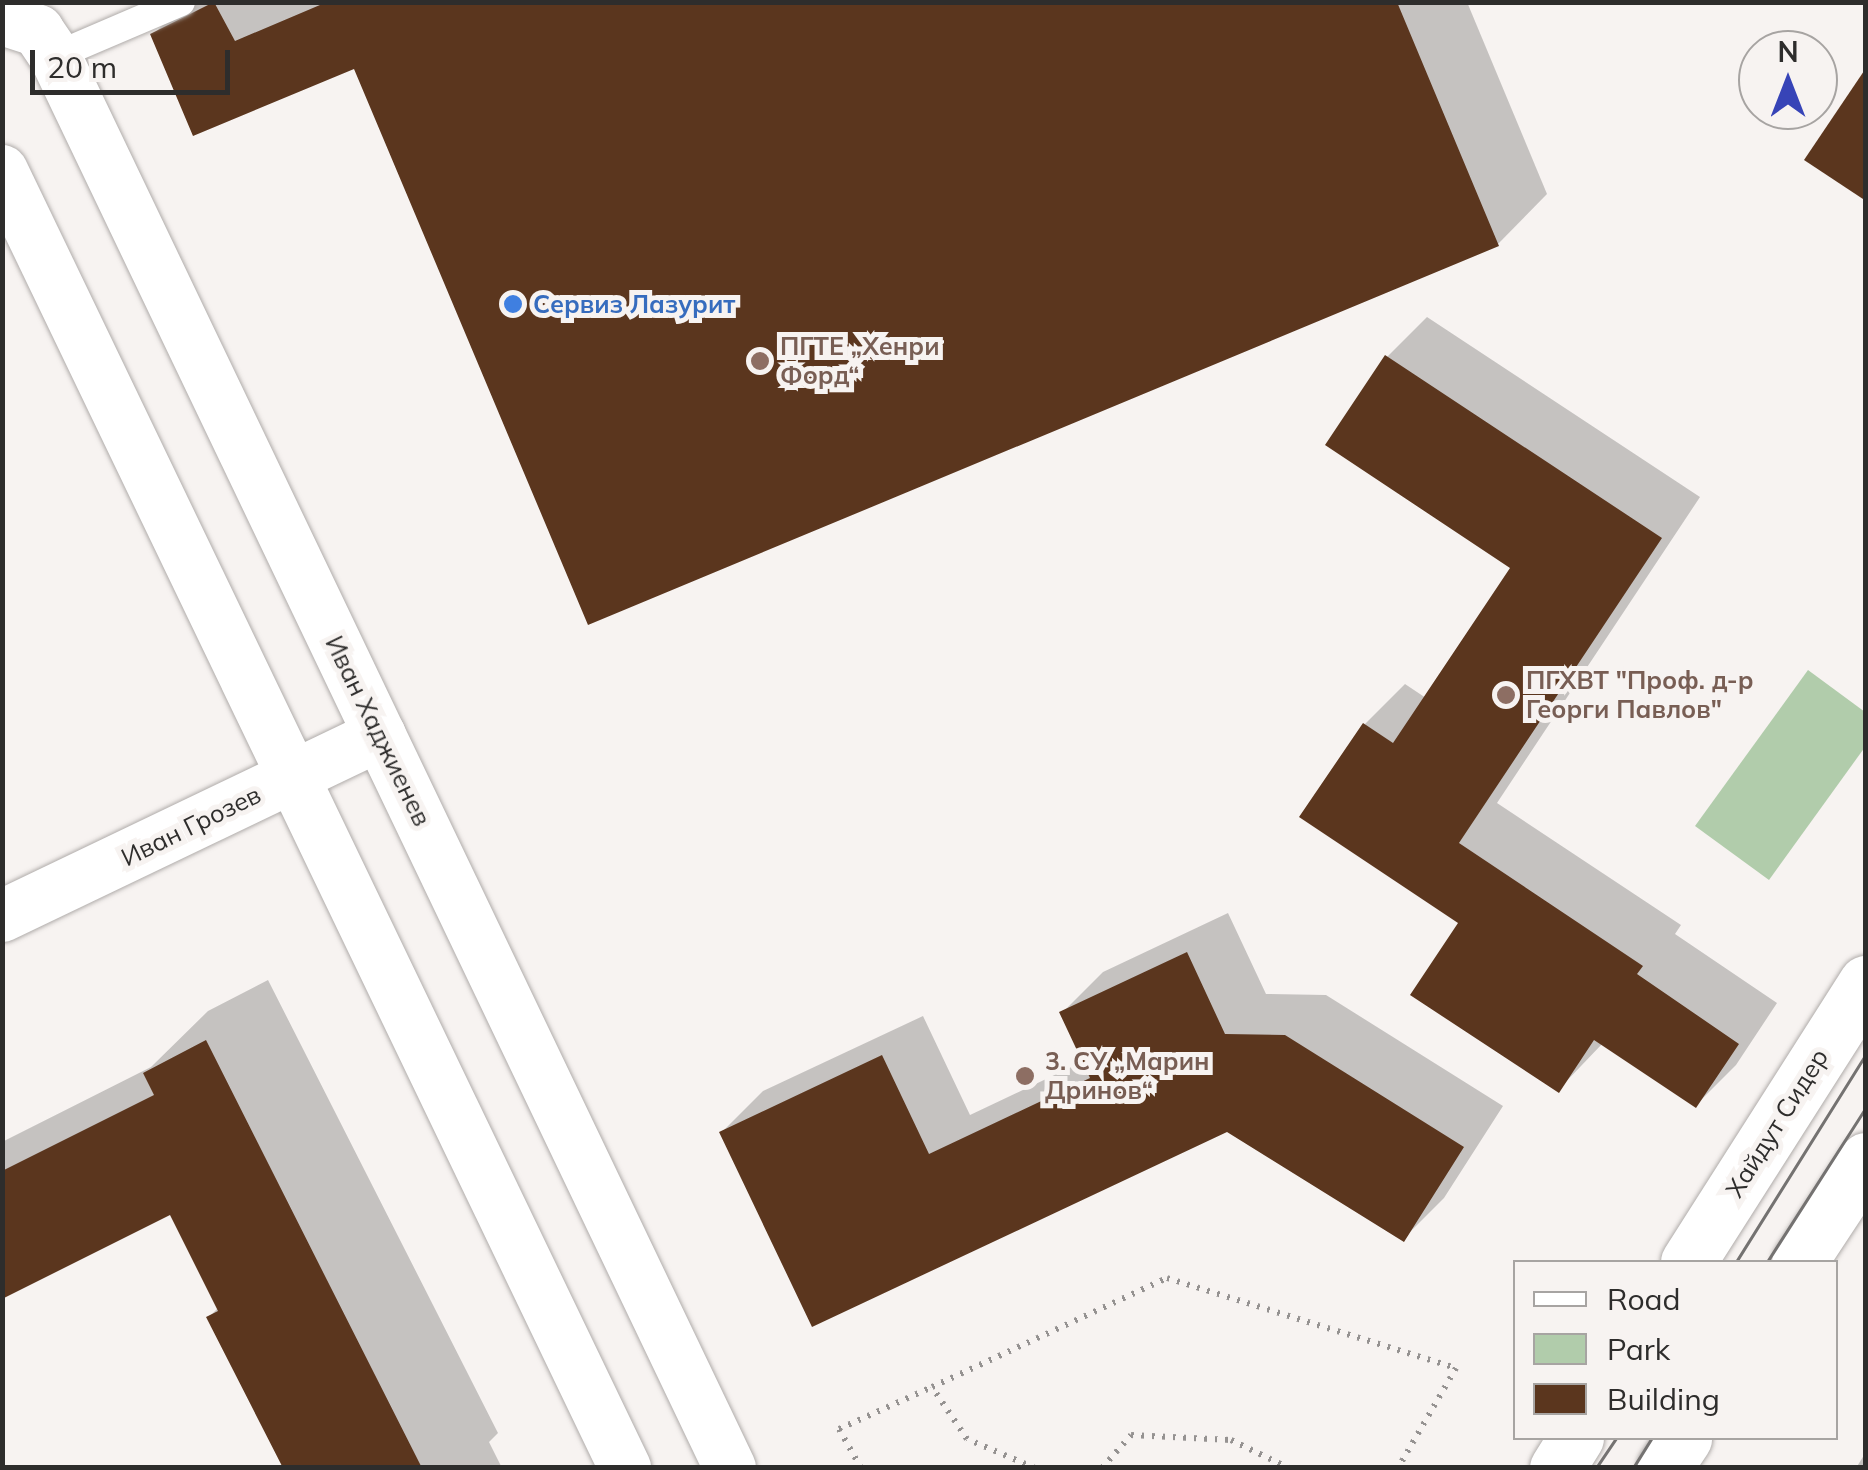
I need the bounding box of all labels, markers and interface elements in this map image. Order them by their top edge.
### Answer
scale bar [35,30,235,92]
north arrow [1738,30,1838,130]
text: N [1777,34,1799,69]
text: 20 m [47,48,117,86]
place label: Сервиз Лазурит [533,289,735,319]
marker: Сервиз Лазурит [502,293,524,315]
place label: ПГТЕ „Хенри Форд“ [780,332,940,391]
marker: ПГТЕ „Хенри Форд“ [749,350,771,372]
street label: Иван Хаджиенев [319,631,437,831]
place label: ПГХВТ "Проф. д-р Георги Павлов" [1526,666,1754,725]
marker: ПГХВТ "Проф. д-р Георги Павлов" [1495,684,1517,706]
street label: Иван Грозев [116,779,266,873]
street label: Хайдут Сидер [1719,1043,1835,1203]
place label: 3. СУ „Марин Дринов“ [1045,1047,1209,1106]
marker: 3. СУ „Марин Дринов“ [1014,1065,1036,1087]
legend [1513,1260,1838,1440]
text: Road [1607,1280,1681,1318]
text: Park [1607,1330,1670,1368]
text: Building [1607,1380,1720,1418]

